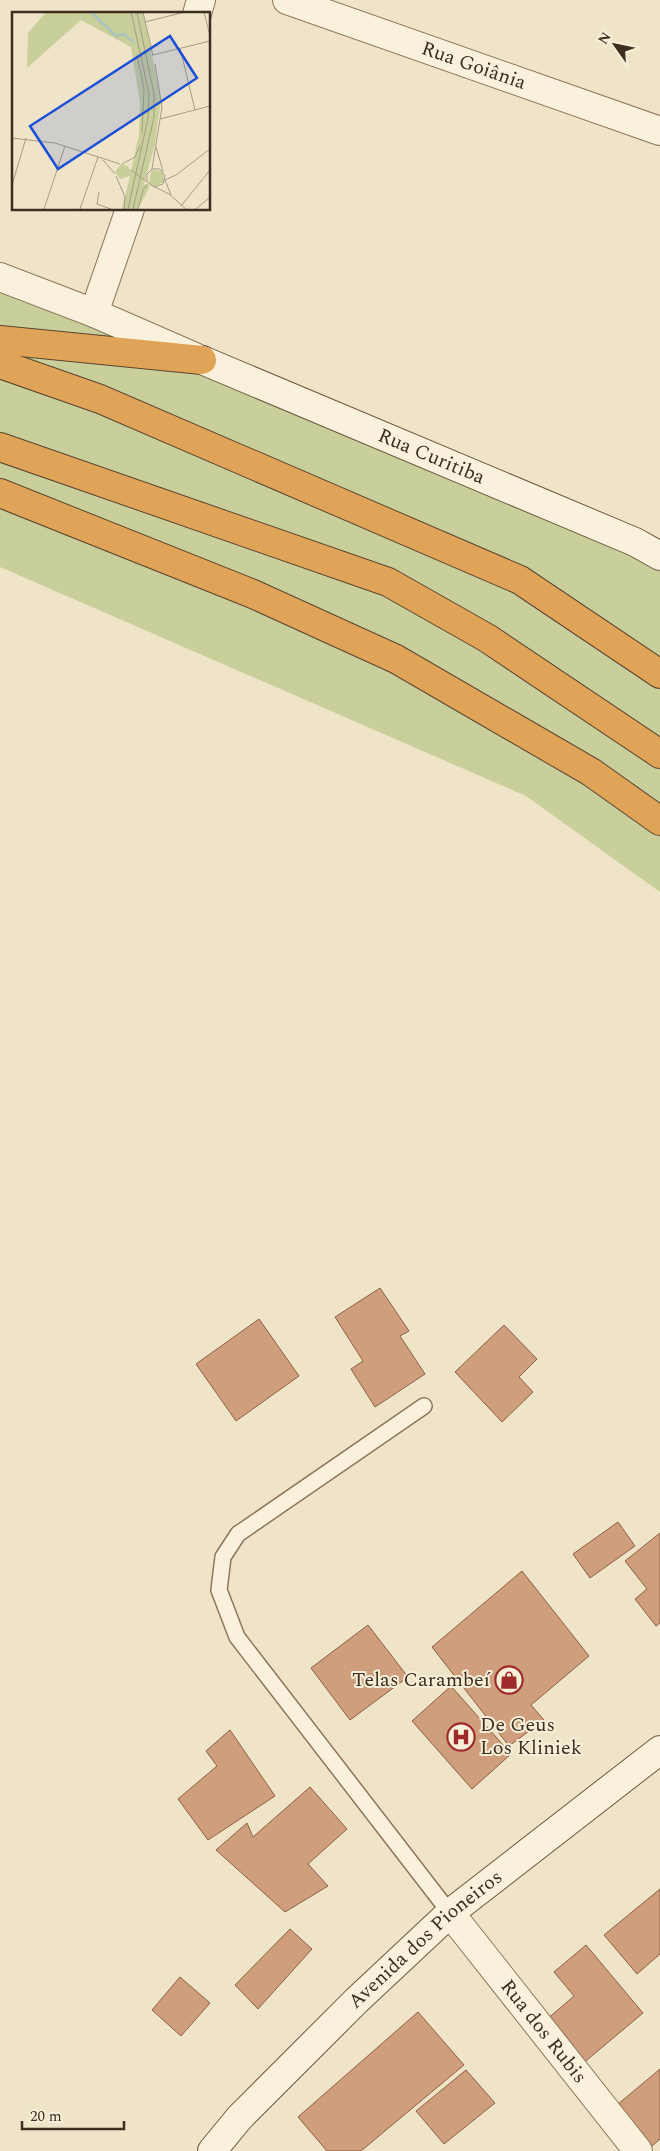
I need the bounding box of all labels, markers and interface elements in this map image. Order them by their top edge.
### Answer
inset map [12,12,210,210]
north arrow [590,20,640,70]
text: N [593,28,616,49]
street label: Rua Goiânia [417,33,530,98]
street label: Rua Curitiba [373,421,490,492]
place label: Telas Carambeí [352,1665,491,1695]
shop icon: Telas Carambeí [494,1665,524,1695]
place label: De Geus Los Kliniek [480,1710,582,1763]
hospital icon: De Geus Los Kliniek [446,1722,476,1752]
street label: Avenida dos Pioneiros [341,1863,509,2016]
street label: Rua dos Rubis [493,1973,594,2090]
scale bar [22,2098,125,2130]
text: 20 m [30,2105,62,2128]

